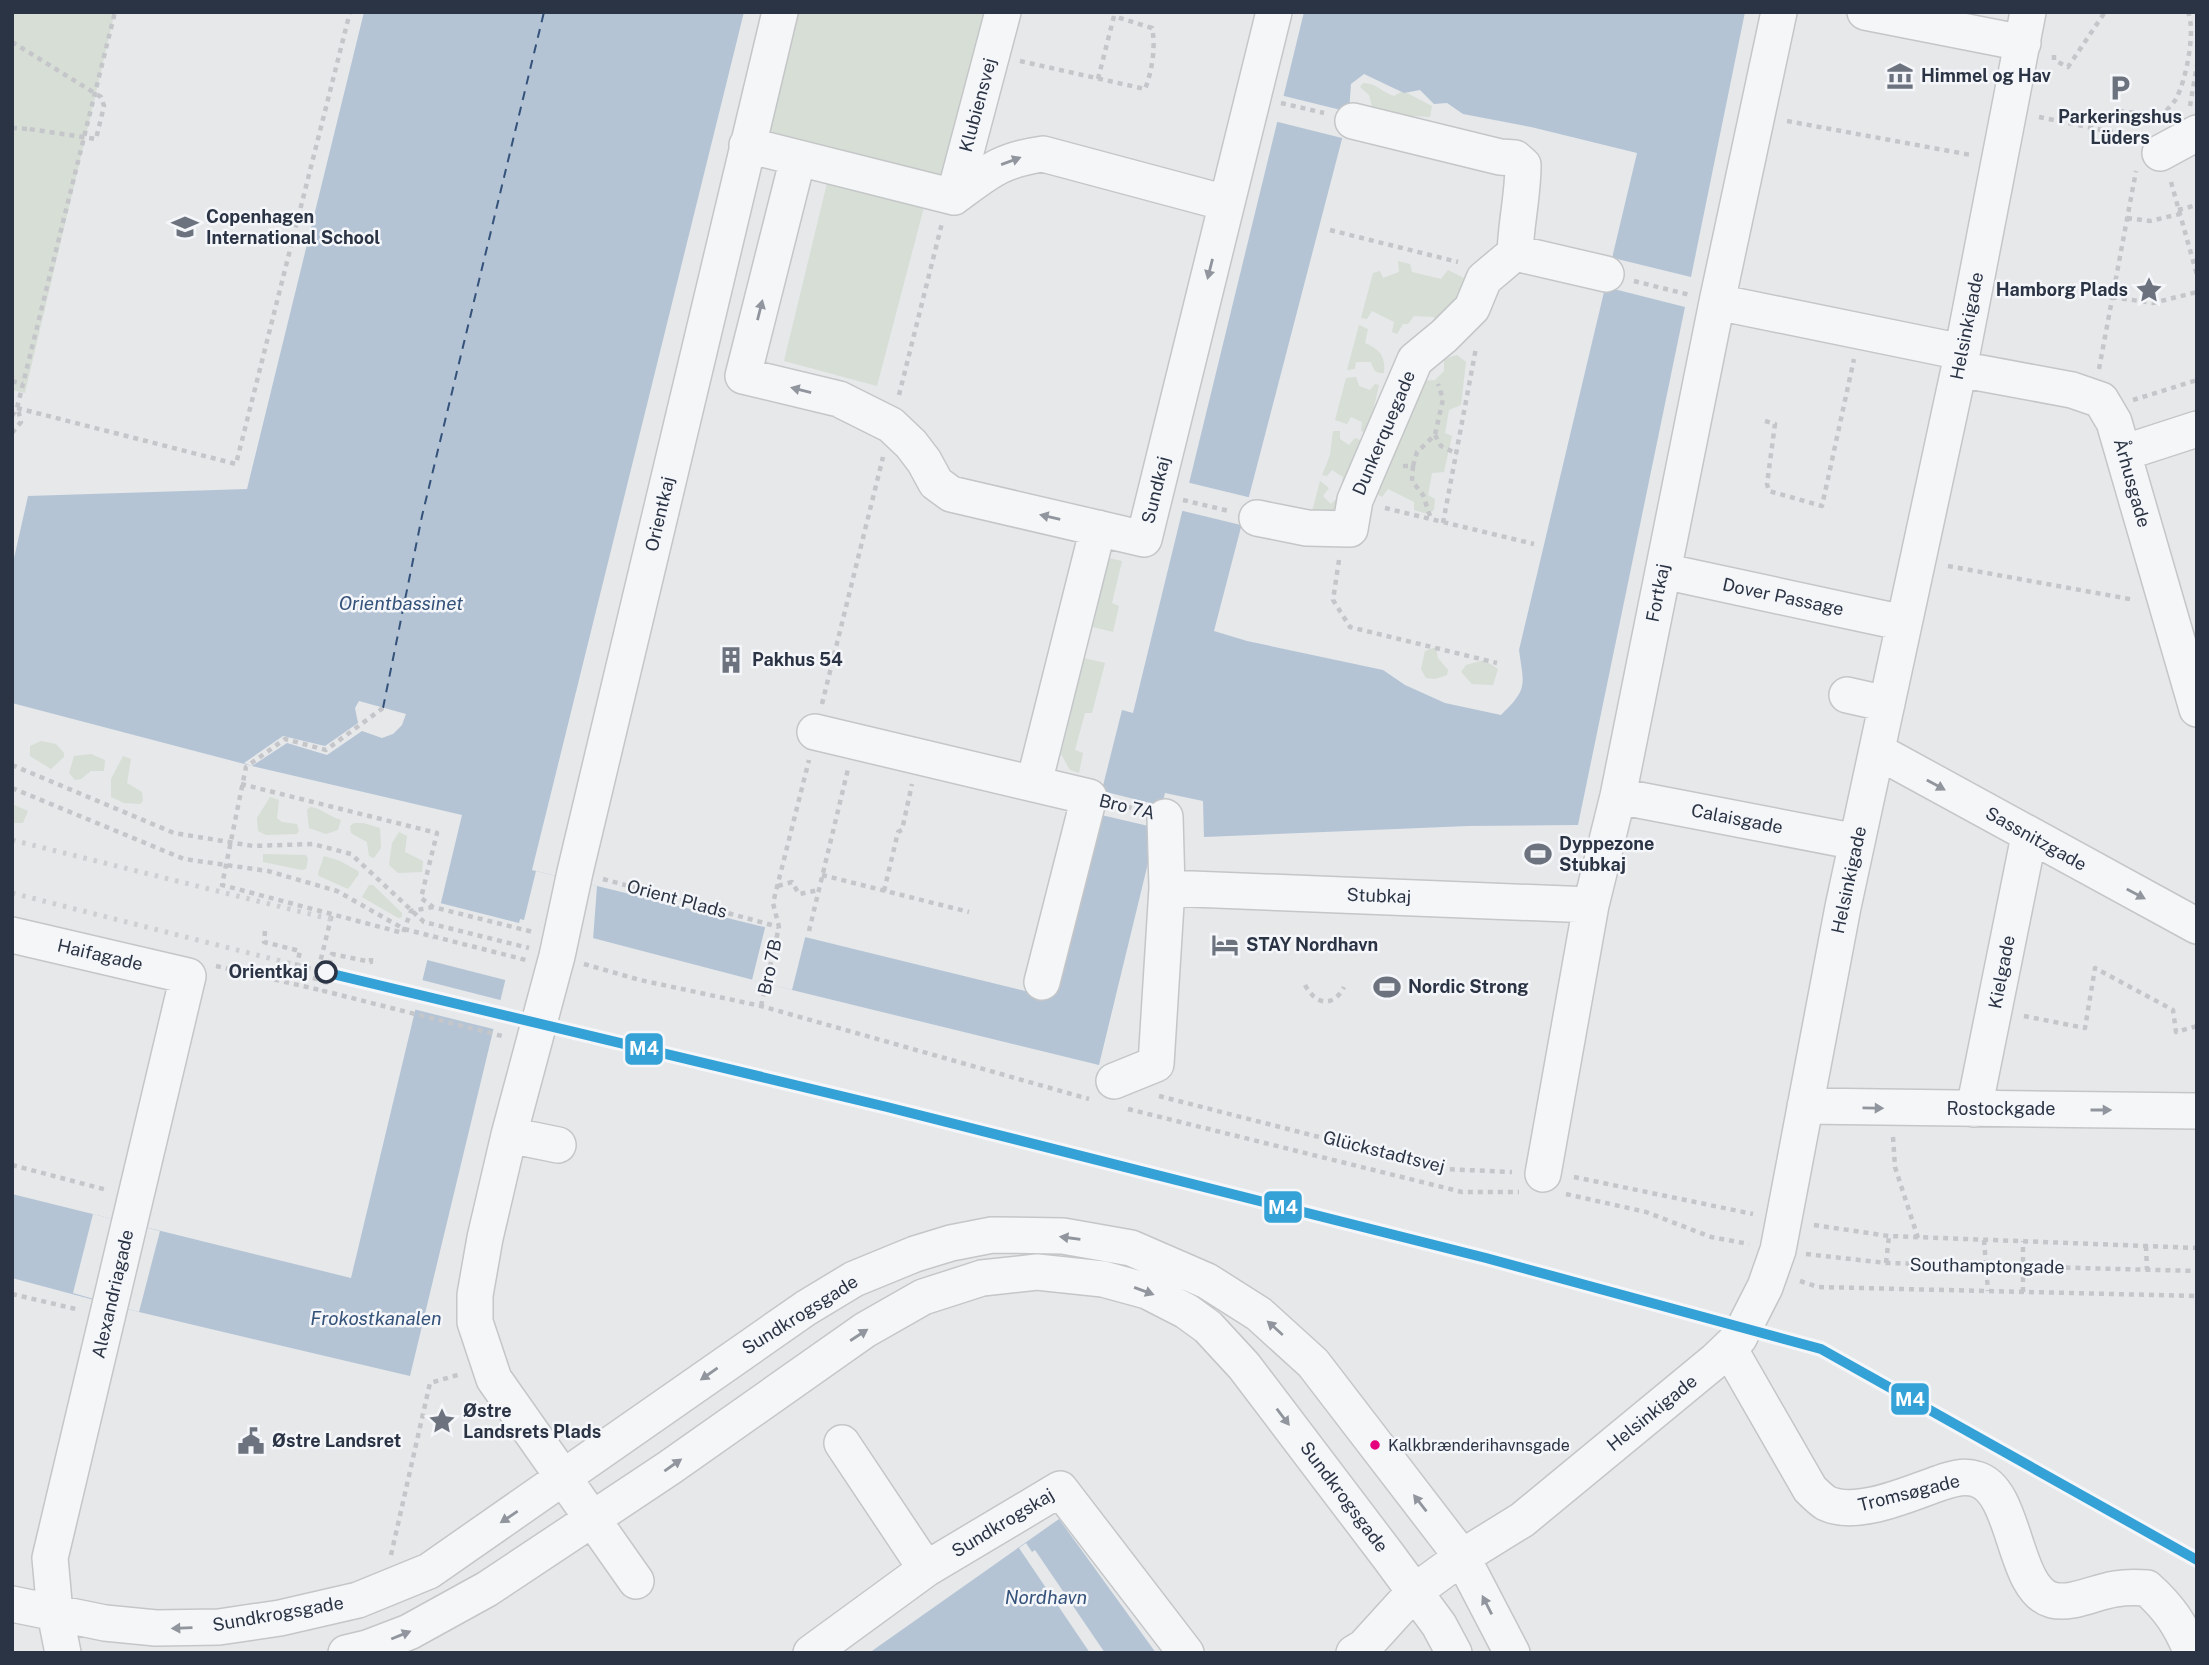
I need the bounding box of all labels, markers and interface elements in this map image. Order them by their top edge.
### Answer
street label: Klubiensvej [955,56,1000,154]
museum icon: Himmel og Hav [1885,61,1915,91]
place label: Himmel og Hav [1921,65,2052,86]
parking icon: Parkeringshus Lüders [2105,73,2135,103]
place label: Parkeringshus Lüders [2058,106,2182,148]
one-way arrow [1001,155,1022,166]
place label: Copenhagen International School [206,206,380,248]
school or university icon: Copenhagen International School [170,212,200,242]
one-way arrow [1204,258,1215,280]
street label: Helsinkigade [1946,270,1987,382]
place icon: Hamborg Plads [2134,275,2164,305]
place label: Hamborg Plads [1996,279,2128,300]
one-way arrow [755,299,766,321]
street label: Dunkerquegade [1348,367,1419,498]
one-way arrow [790,384,812,395]
street label: Århusgade [2110,435,2157,530]
street label: Sundkaj [1137,454,1174,526]
street label: Orientkaj [641,474,678,553]
one-way arrow [1039,511,1061,522]
street label: Fortkaj [1642,562,1673,624]
street label: Dover Passage [1721,573,1846,620]
water label: Orientbassinet [339,592,463,614]
building icon: Pakhus 54 [716,645,746,675]
place label: Pakhus 54 [752,649,843,670]
one-way arrow [1927,778,1947,790]
street label: Bro 7A [1097,789,1158,824]
street label: Calaisgade [1689,799,1785,838]
street label: Sassnitzgade [1982,802,2090,875]
street label: Helsinkigade [1827,824,1870,936]
place label: Dyppezone Stubkaj [1559,833,1654,875]
sports icon: Dyppezone Stubkaj [1523,839,1553,869]
street label: Orient Plads [625,875,729,922]
street label: Stubkaj [1346,884,1412,907]
one-way arrow [2126,888,2146,899]
hotel icon: STAY Nordhavn [1210,930,1240,960]
street label: Kielgade [1984,933,2019,1010]
street label: Haifagade [55,934,145,975]
place label: STAY Nordhavn [1246,934,1378,955]
street label: Bro 7B [753,937,786,997]
place label: Orientkaj [229,961,308,982]
marker: Orientkaj [315,961,337,983]
sports icon: Nordic Strong [1372,972,1402,1002]
place label: Nordic Strong [1408,976,1529,997]
line badge: M4 [624,1032,664,1066]
text: M4 [629,1037,659,1059]
street label: Rostockgade [1946,1098,2056,1119]
one-way arrow [1863,1102,1885,1114]
one-way arrow [2090,1104,2112,1116]
street label: Glückstadtsvej [1321,1126,1447,1177]
line badge: M4 [1263,1190,1303,1224]
text: M4 [1268,1196,1298,1218]
street label: Alexandriagade [87,1227,138,1360]
one-way arrow [1059,1232,1081,1243]
street label: Southamptongade [1909,1254,2065,1277]
street label: Sundkrogsgade [738,1270,862,1359]
one-way arrow [1133,1286,1154,1297]
water label: Frokostkanalen [310,1307,442,1329]
one-way arrow [1266,1320,1284,1336]
one-way arrow [849,1328,868,1341]
one-way arrow [700,1367,718,1381]
street label: Helsinkigade [1603,1370,1701,1455]
line badge: M4 [1890,1382,1930,1416]
text: M4 [1895,1388,1925,1410]
place label: Østre Landsrets Plads [463,1400,601,1442]
place icon: Østre Landsrets Plads [427,1406,457,1436]
one-way arrow [1275,1408,1290,1426]
public building icon: Østre Landsret [236,1426,266,1456]
place label: Østre Landsret [272,1430,401,1451]
place label: Kalkbrænderihavnsgade [1388,1436,1570,1455]
street label: Sundkrogsgade [1296,1437,1393,1556]
marker: Kalkbrænderihavnsgade [1368,1438,1382,1452]
one-way arrow [664,1459,682,1473]
street label: Tromsøgade [1856,1470,1962,1515]
street label: Sundkrogskaj [948,1484,1058,1561]
one-way arrow [1413,1494,1427,1512]
one-way arrow [500,1510,518,1524]
water label: Nordhavn [1005,1586,1087,1608]
street label: Sundkrogsgade [211,1592,345,1635]
one-way arrow [1481,1595,1492,1615]
one-way arrow [171,1622,193,1633]
one-way arrow [390,1629,411,1640]

